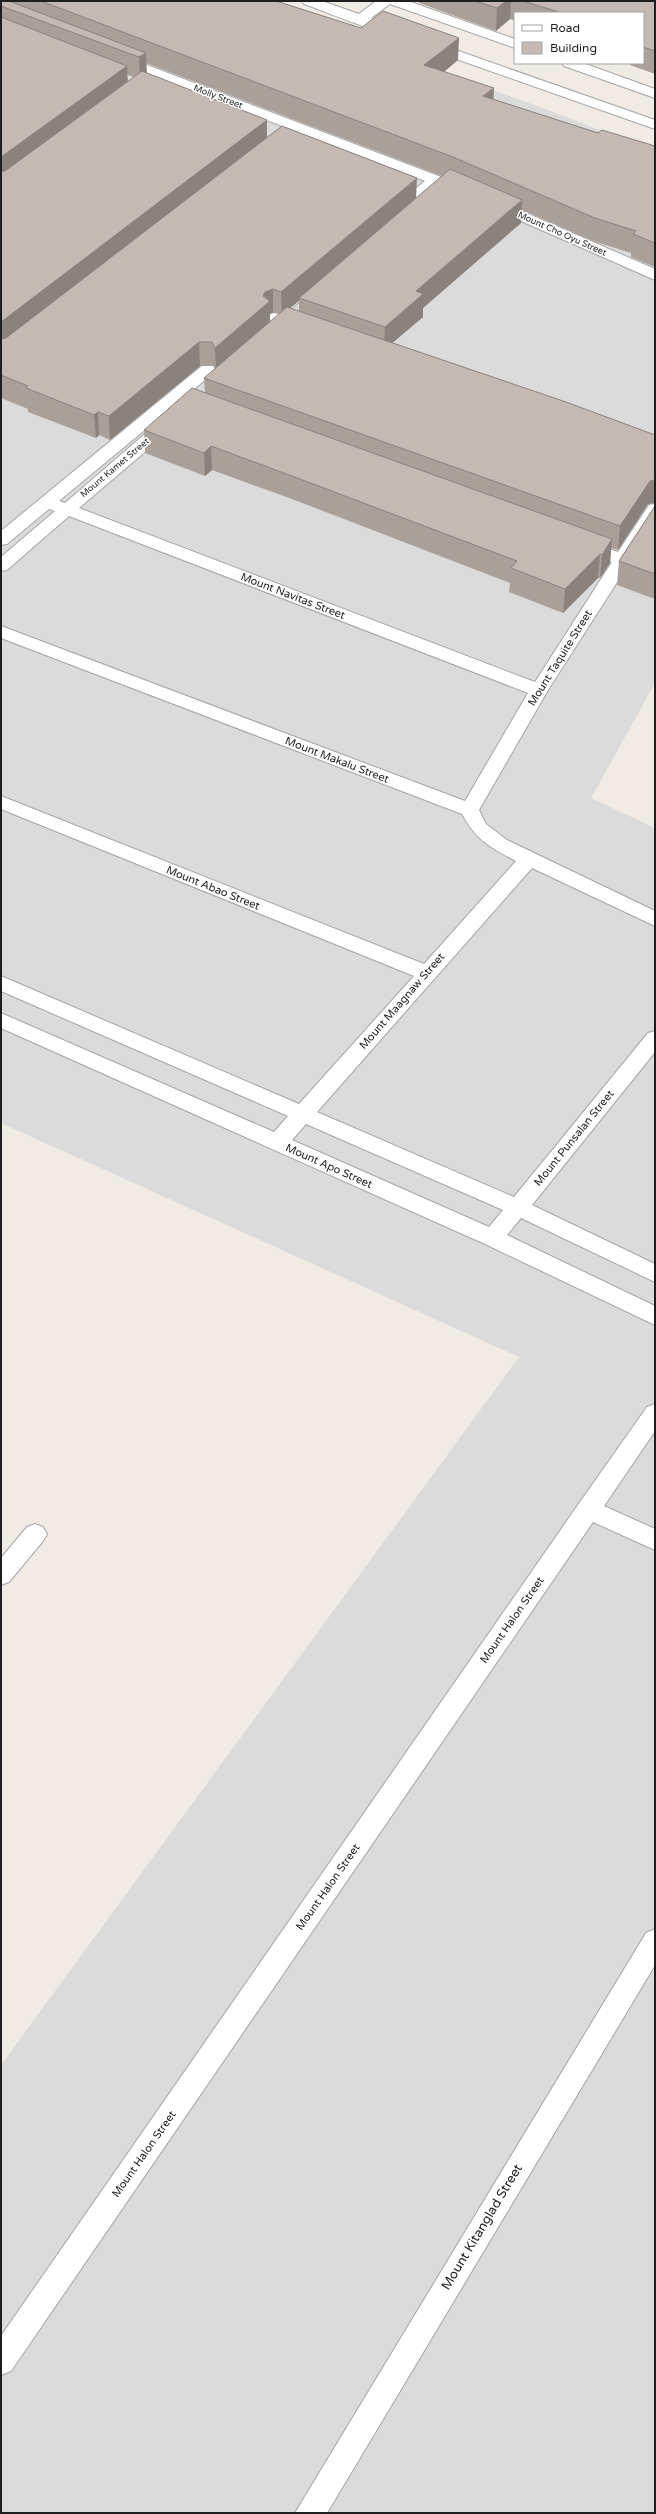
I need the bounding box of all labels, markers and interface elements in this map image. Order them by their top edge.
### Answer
legend [514,12,644,64]
text: Road [550,21,580,35]
text: Building [550,41,597,55]
street label: Molly Street [192,83,244,112]
street label: Mount Cho Oyu Street [516,209,609,259]
street label: Mount Kamet Street [78,436,152,500]
street label: Mount Navitas Street [239,570,347,622]
street label: Mount Taquite Street [525,608,595,708]
street label: Mount Makalu Street [283,734,391,786]
street label: Mount Abao Street [164,863,262,913]
street label: Mount Maagnaw Street [357,950,447,1052]
street label: Mount Punsalan Street [531,1087,617,1189]
street label: Mount Apo Street [284,1141,374,1191]
street label: Mount Halon Street [477,1574,547,1666]
street label: Mount Halon Street [293,1841,363,1933]
street label: Mount Halon Street [109,2108,179,2200]
street label: Mount Kitanglad Street [438,2161,526,2293]

